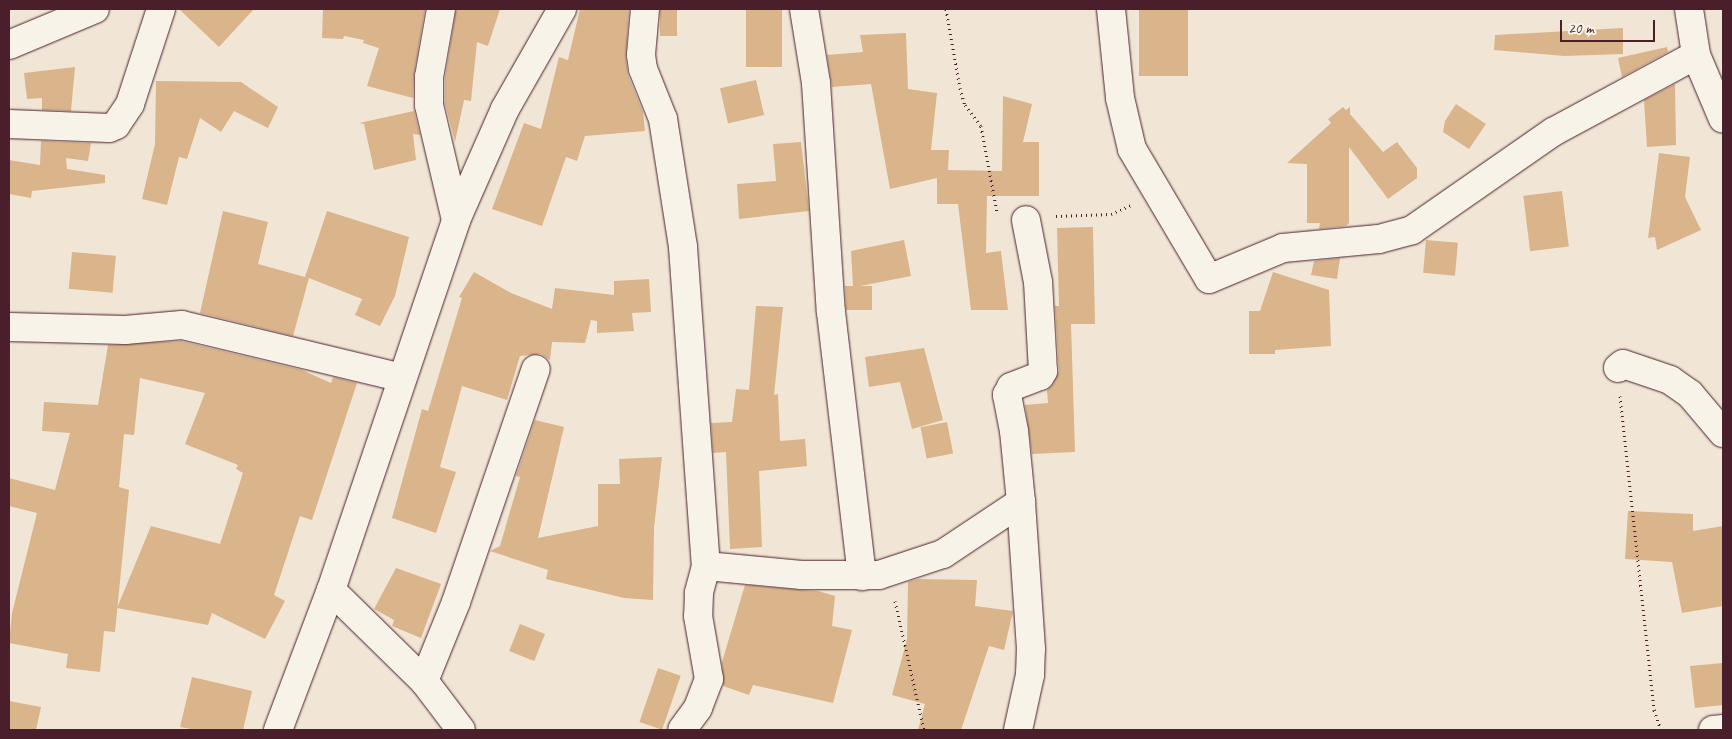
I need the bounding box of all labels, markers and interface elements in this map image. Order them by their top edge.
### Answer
scale bar [1562,10,1657,42]
text: 20 m [1568,19,1594,38]

